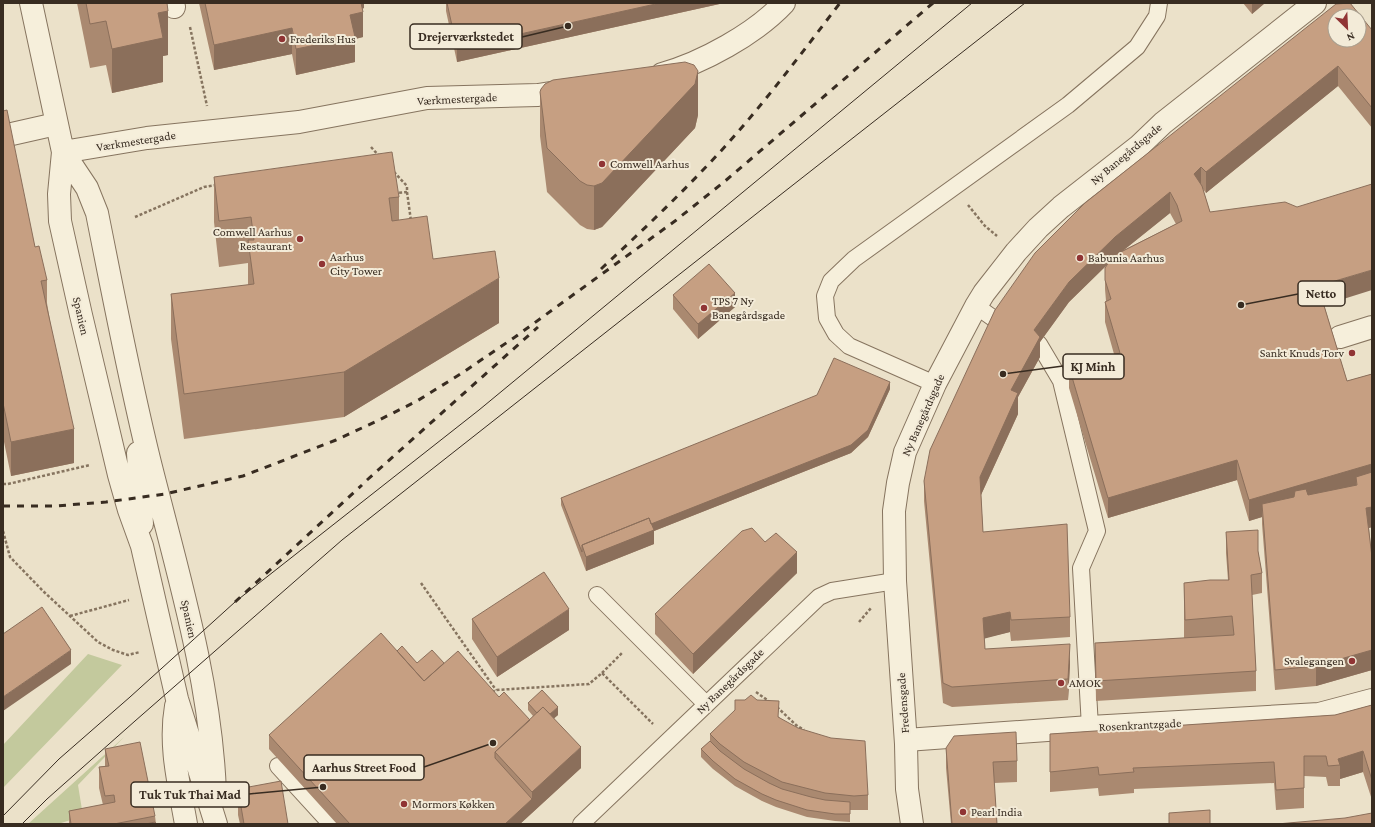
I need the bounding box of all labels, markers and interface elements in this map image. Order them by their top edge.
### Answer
north arrow [1327,8,1367,48]
callout: Drejerværkstedet [410,24,522,49]
text: Drejerværkstedet [418,29,514,45]
text: N [1345,30,1357,44]
place label: Frederiks Hus [290,32,356,46]
marker: Frederiks Hus [277,34,287,44]
street label: Værkmestergade [417,90,497,108]
street label: Ny Banegårdsgade [1088,120,1164,188]
street label: Værkmestergade [95,128,177,154]
place label: Comwell Aarhus [610,157,690,171]
marker: Comwell Aarhus [597,159,607,169]
place label: Comwell Aarhus Restaurant [213,225,293,253]
marker: Comwell Aarhus Restaurant [295,234,305,244]
place label: Aarhus City Tower [330,250,383,278]
place label: Babunia Aarhus [1088,251,1164,265]
marker: Babunia Aarhus [1075,253,1085,263]
marker: Aarhus City Tower [317,259,327,269]
callout: Netto [1298,281,1345,306]
text: Netto [1306,286,1337,301]
place label: TPS 7 Ny Banegårdsgade [712,294,785,322]
street label: Spanien [70,296,92,337]
marker: TPS 7 Ny Banegårdsgade [699,303,709,313]
place label: Sankt Knuds Torv [1260,346,1344,360]
marker: Sankt Knuds Torv [1347,348,1357,358]
callout: KJ Minh [1063,354,1124,379]
text: KJ Minh [1070,359,1116,374]
street label: Ny Banegårdsgade [899,372,947,458]
street label: Spanien [178,599,200,640]
street label: Ny Banegårdsgade [693,645,767,717]
place label: Svalegangen [1284,654,1345,668]
marker: Svalegangen [1347,656,1357,666]
street label: Fredensgade [894,672,912,734]
place label: AMOK [1069,676,1101,690]
marker: AMOK [1056,678,1066,688]
street label: Rosenkrantzgade [1098,716,1182,734]
callout: Aarhus Street Food [304,755,424,780]
text: Aarhus Street Food [311,760,416,775]
callout: Tuk Tuk Thai Mad [131,782,249,807]
text: Tuk Tuk Thai Mad [139,787,241,802]
place label: Mormors Køkken [412,797,495,811]
marker: Mormors Køkken [399,799,409,809]
place label: Pearl India [971,805,1023,819]
marker: Pearl India [958,807,968,817]

